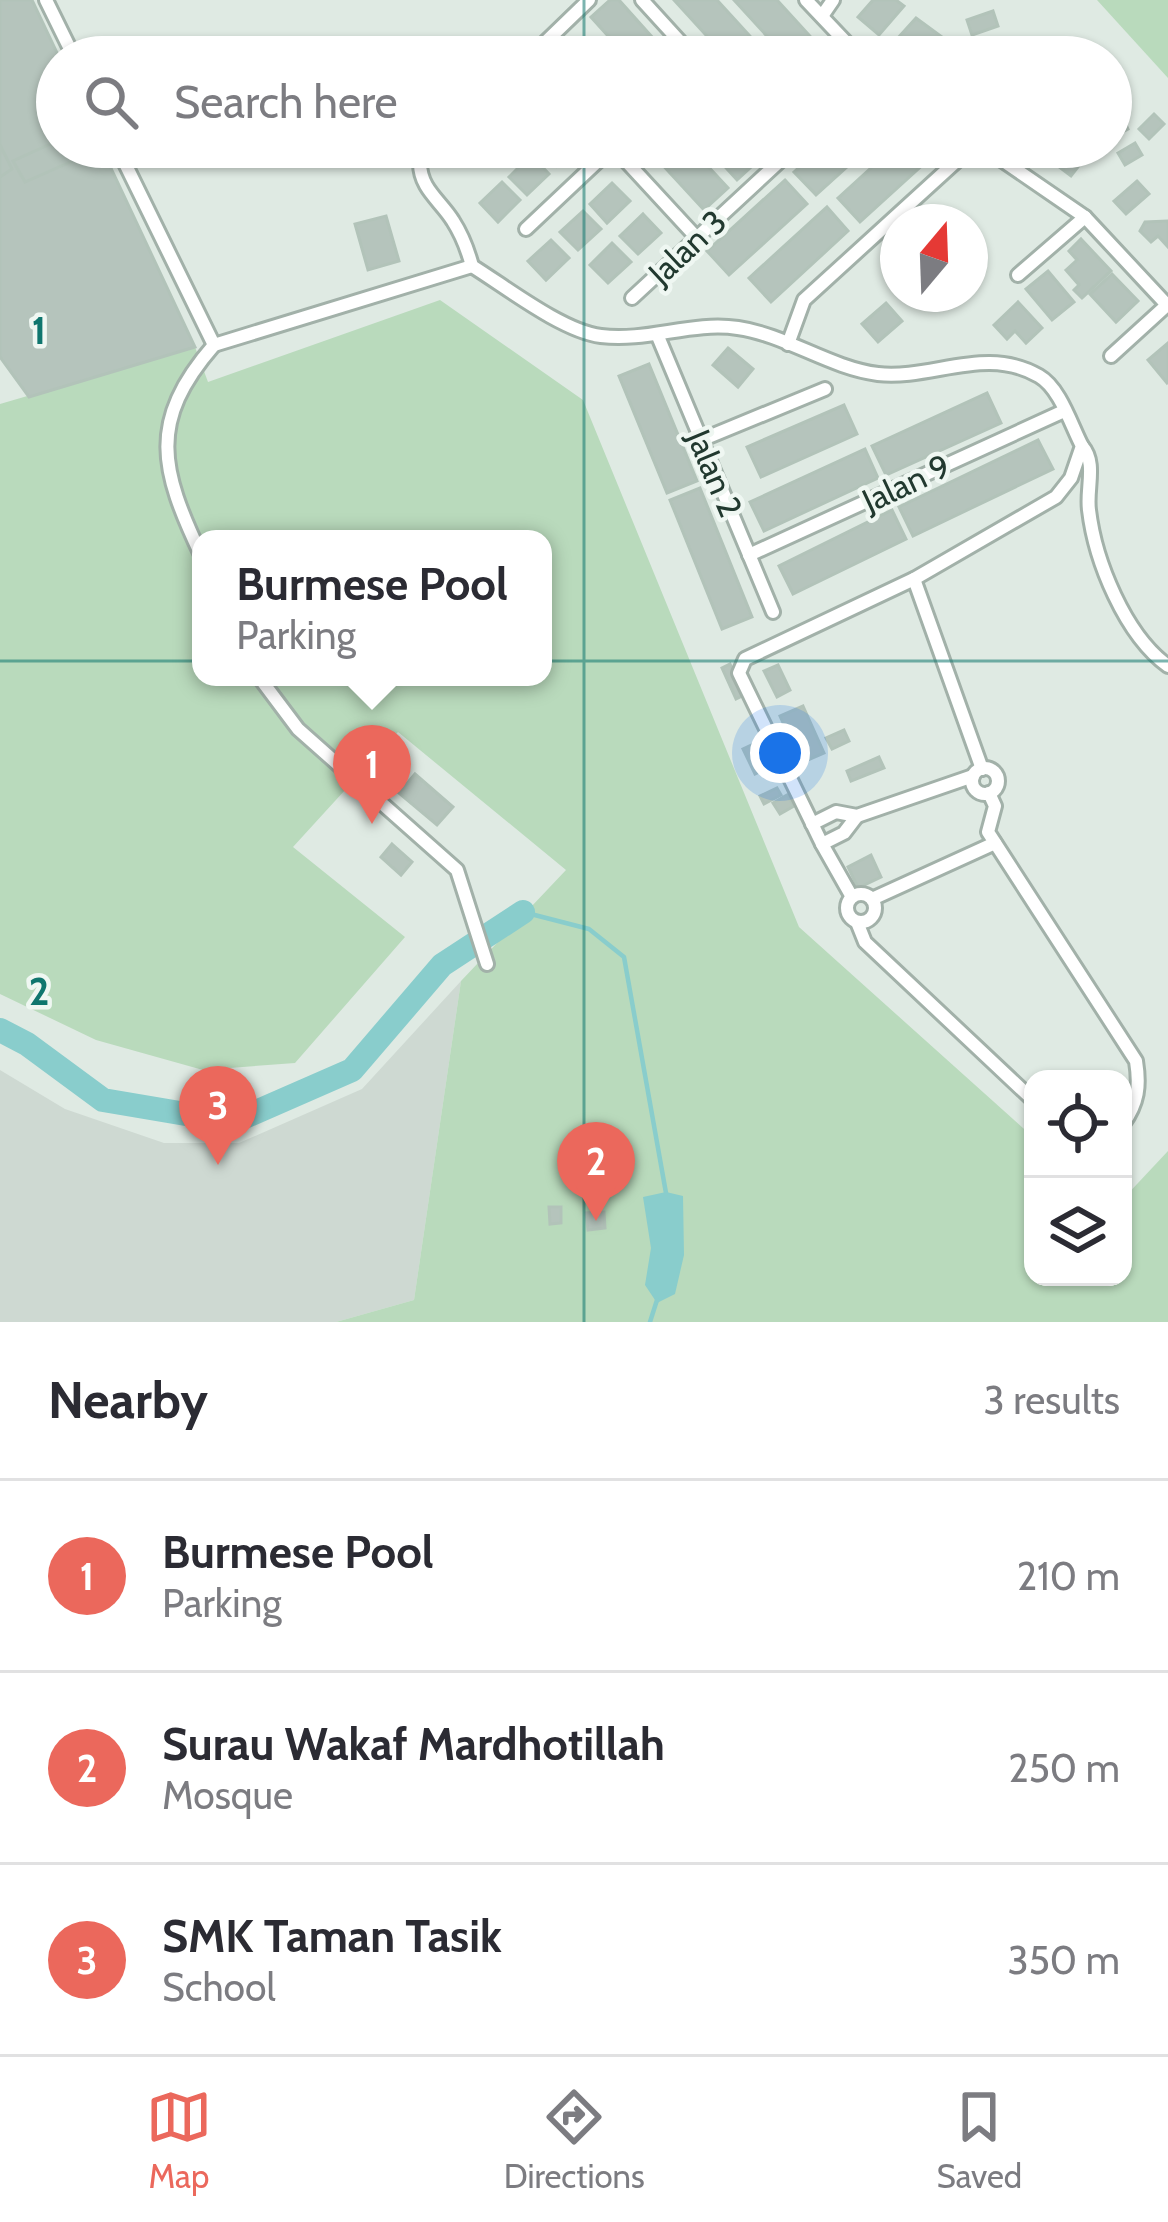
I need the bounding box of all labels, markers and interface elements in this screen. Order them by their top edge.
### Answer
search box [36,36,1132,168]
icon: search [78,69,144,135]
text: Search here [174,75,398,129]
street label: Jalan 3 [639,201,734,293]
north arrow [880,204,988,312]
text: 1 [32,306,46,354]
street label: Jalan 2 [678,423,751,523]
street label: Jalan 9 [855,445,956,521]
popup [192,530,552,686]
text: Burmese Pool [236,557,508,611]
text: Parking [236,611,356,659]
your location [750,723,810,783]
pin: 1 [333,725,411,824]
text: 2 [29,967,49,1015]
pin: 3 [179,1066,257,1165]
map controls [1024,1070,1132,1286]
button: locate [1024,1070,1132,1178]
pin: 2 [557,1122,635,1221]
button: layers [1024,1178,1132,1286]
text: Nearby [48,1369,208,1431]
text: 3 results [983,1376,1120,1424]
text: Burmese Pool [162,1525,434,1579]
text: 1 [80,1552,94,1600]
text: 210 m [1017,1552,1120,1600]
text: Parking [162,1579,282,1627]
text: Surau Wakaf Mardhotillah [162,1717,665,1771]
text: 2 [77,1744,97,1792]
text: 250 m [1008,1744,1120,1792]
text: Mosque [162,1771,293,1819]
text: SMK Taman Tasik [162,1909,502,1963]
text: 3 [76,1936,98,1984]
text: 350 m [1008,1936,1120,1984]
text: School [162,1963,276,2011]
tab: Map [146,2084,212,2196]
tab: Directions [504,2084,645,2196]
tab: Saved [936,2084,1022,2196]

